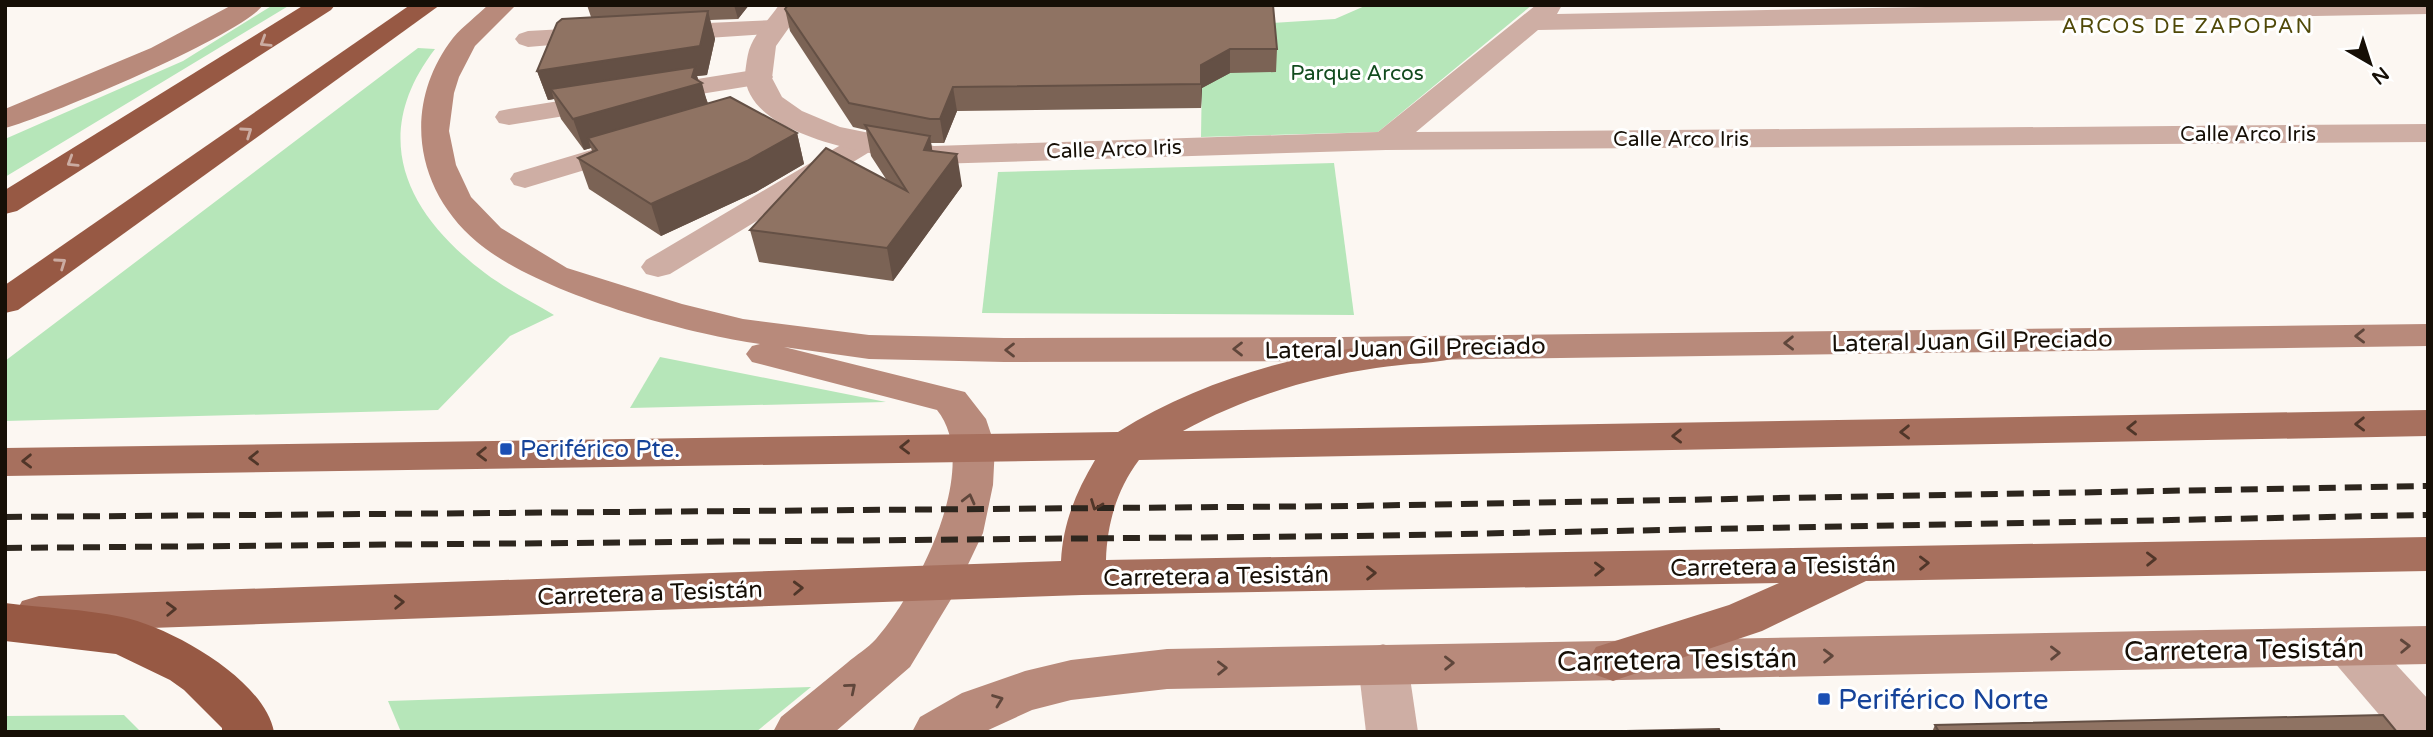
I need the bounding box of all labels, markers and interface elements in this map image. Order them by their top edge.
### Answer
district label: ARCOS DE ZAPOPAN [2062,14,2314,39]
north arrow [2335,28,2405,98]
one-way arrow [259,33,272,46]
park label: Parque Arcos [1290,61,1424,86]
text: N [2367,62,2393,89]
street label: Calle Arco Iris [2180,122,2316,147]
street label: Calle Arco Iris [1613,127,1749,152]
one-way arrow [239,128,252,140]
street label: Calle Arco Iris [1046,135,1182,164]
one-way arrow [67,154,80,167]
one-way arrow [53,259,66,271]
street label: Lateral Juan Gil Preciado [1831,325,2113,358]
one-way arrow [2354,328,2364,344]
street label: Lateral Juan Gil Preciado [1264,332,1546,365]
one-way arrow [1783,336,1794,351]
one-way arrow [1232,341,1242,357]
one-way arrow [1004,342,1015,358]
one-way arrow [2354,416,2364,432]
one-way arrow [2126,420,2137,436]
one-way arrow [1899,424,1909,440]
one-way arrow [1671,429,1682,444]
place label: Periférico Pte. [520,435,680,464]
one-way arrow [900,439,910,455]
marker: Periférico Pte. [498,441,514,457]
one-way arrow [476,446,487,462]
one-way arrow [249,450,260,465]
one-way arrow [21,454,32,469]
one-way arrow [961,493,975,505]
one-way arrow [1090,498,1104,510]
street label: Carretera a Tesistán [1670,550,1896,583]
one-way arrow [2147,551,2157,567]
one-way arrow [1919,555,1930,571]
street label: Carretera a Tesistán [1103,560,1329,593]
one-way arrow [1594,561,1604,577]
one-way arrow [1366,565,1377,581]
street label: Carretera a Tesistán [537,575,763,612]
one-way arrow [792,581,803,596]
one-way arrow [394,594,405,609]
one-way arrow [166,602,177,617]
street label: Carretera Tesistán [2123,631,2365,669]
one-way arrow [2401,638,2411,654]
street label: Carretera Tesistán [1556,641,1798,679]
one-way arrow [2050,645,2061,660]
one-way arrow [1823,649,1834,664]
one-way arrow [1445,655,1455,671]
one-way arrow [1217,660,1228,676]
place label: Periférico Norte [1838,683,2049,717]
one-way arrow [843,684,856,696]
marker: Periférico Norte [1816,691,1832,707]
one-way arrow [992,695,1004,709]

